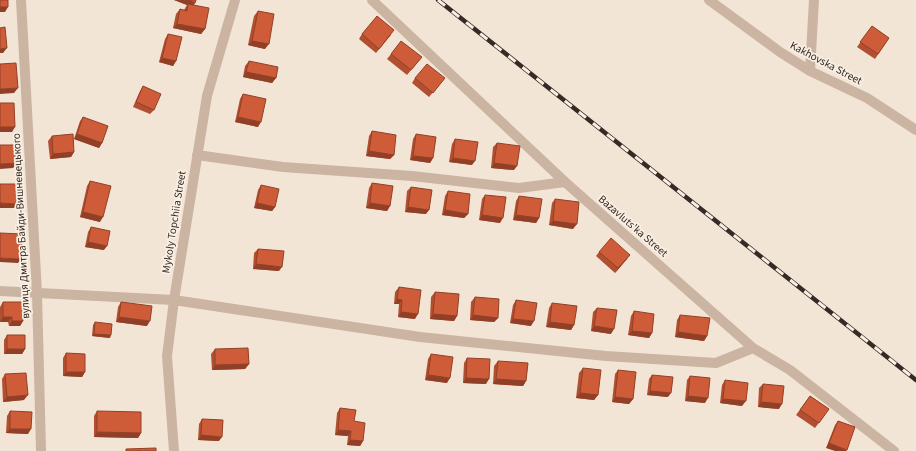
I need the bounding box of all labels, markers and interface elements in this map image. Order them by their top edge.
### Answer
street label: Kakhovska Street [787,38,865,88]
street label: вулиця Дмитра Байди-Вишневецького [9,133,33,319]
street label: Mykoly Topchiia Street [159,169,190,274]
street label: Bazavluts'ka Street [595,192,671,261]

